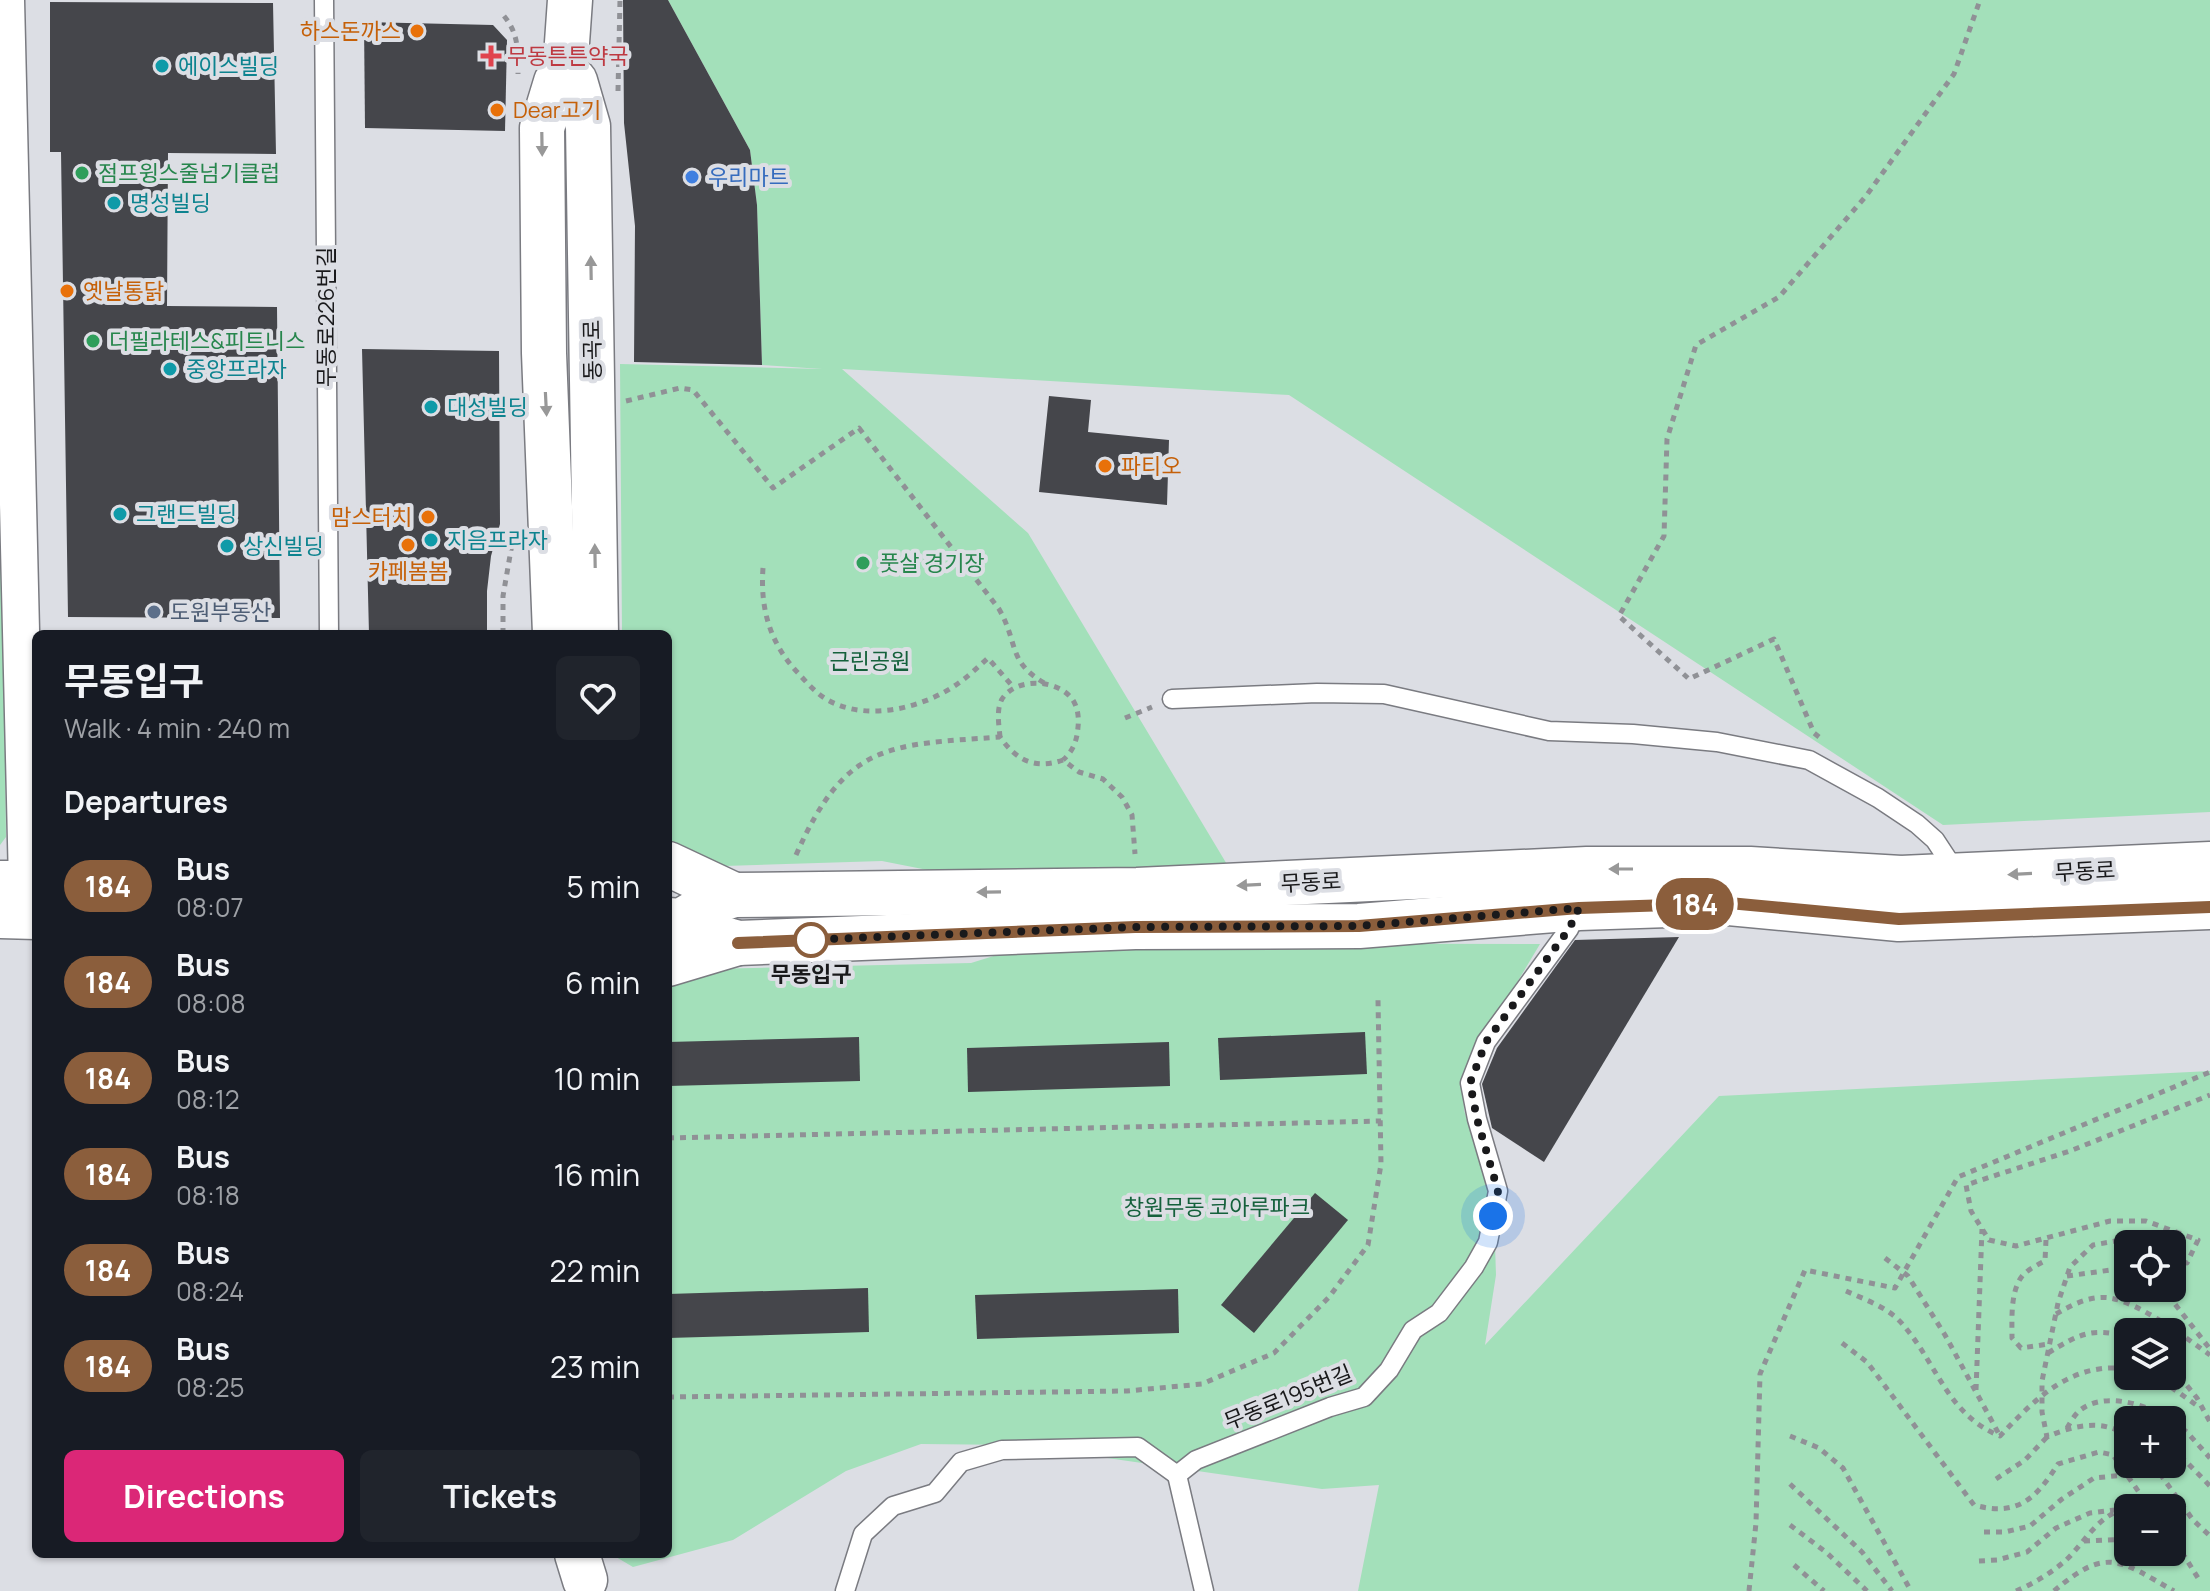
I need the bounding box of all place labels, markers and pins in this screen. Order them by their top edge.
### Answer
place label: 하스돈까스 [300,16,401,46]
marker: 하스돈까스 [408,22,426,40]
place label: 무동튼튼약국 [507,41,628,71]
marker: 무동튼튼약국 [482,47,500,65]
place label: 에이스빌딩 [178,51,279,81]
marker: 에이스빌딩 [153,57,171,75]
place label: Dear고기 [513,95,601,125]
marker: Dear고기 [488,101,506,119]
place label: 점프윙스줄넘기클럽 [98,158,280,188]
place label: 우리마트 [708,162,789,192]
marker: 점프윙스줄넘기클럽 [73,164,91,182]
marker: 우리마트 [683,168,701,186]
place label: 명성빌딩 [130,188,211,218]
marker: 명성빌딩 [105,194,123,212]
place label: 옛날통닭 [83,276,164,306]
marker: 옛날통닭 [58,282,76,300]
place label: 더필라테스&피트니스 [109,326,306,356]
marker: 더필라테스&피트니스 [84,332,102,350]
place label: 중앙프라자 [186,354,287,384]
marker: 중앙프라자 [161,360,179,378]
place label: 대성빌딩 [447,392,528,422]
marker: 대성빌딩 [422,398,440,416]
place label: 파티오 [1121,451,1182,481]
marker: 파티오 [1096,457,1114,475]
place label: 그랜드빌딩 [136,499,237,529]
place label: 맘스터치 [331,502,412,532]
marker: 그랜드빌딩 [111,505,129,523]
marker: 맘스터치 [419,508,437,526]
place label: 지음프라자 [447,525,548,555]
place label: 상신빌딩 [243,531,324,561]
marker: 지음프라자 [422,531,440,549]
marker: 카페봄봄 [399,536,417,554]
marker: 상신빌딩 [218,537,236,555]
place label: 풋살 경기장 [879,548,985,578]
marker: 풋살 경기장 [854,554,872,572]
place label: 카페봄봄 [368,556,448,586]
place label: 도원부동산 [170,597,271,627]
marker: 도원부동산 [145,603,163,621]
marker: 무동입구 [794,923,828,957]
place label: 무동입구 [771,959,851,989]

